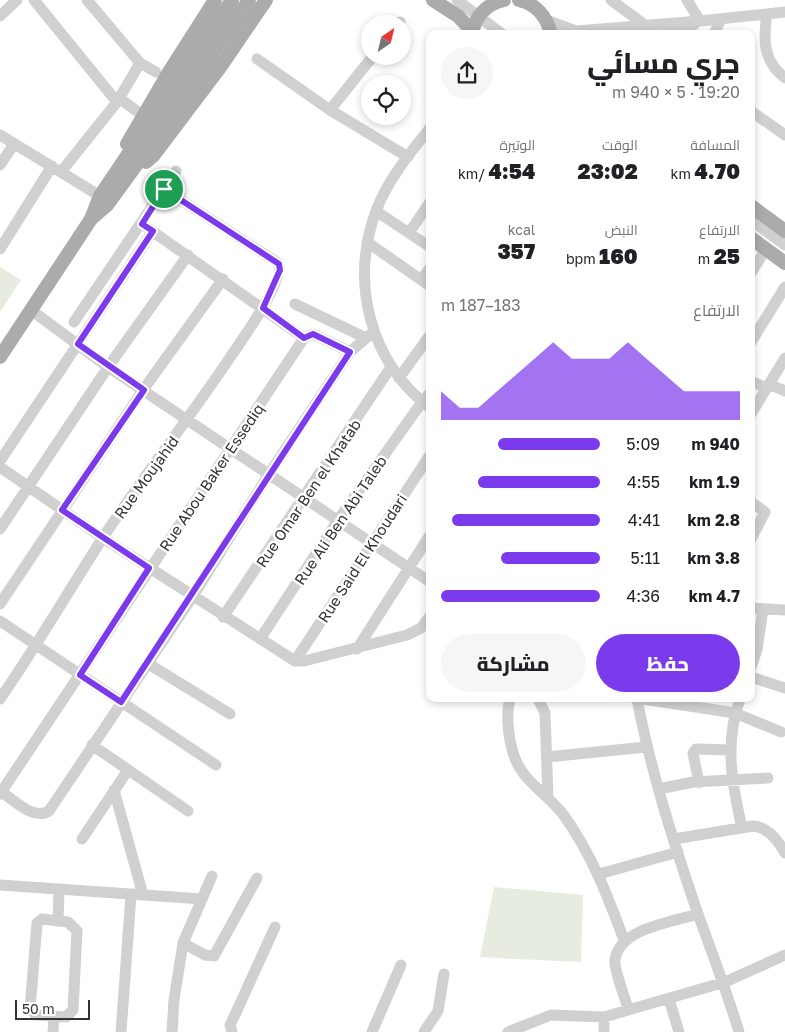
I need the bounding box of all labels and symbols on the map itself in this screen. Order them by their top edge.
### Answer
north arrow [361,15,411,65]
pin [143,168,185,210]
street label: Rue Abou Baker Essediq [155,400,267,554]
street label: Rue Omar Ben el Khatab [252,416,364,570]
street label: Rue Moujahid [110,432,182,522]
street label: Rue Ali Ben Abi Taleb [290,452,390,588]
street label: Rue Said El Khoudari [314,490,410,626]
scale bar [15,997,90,1020]

